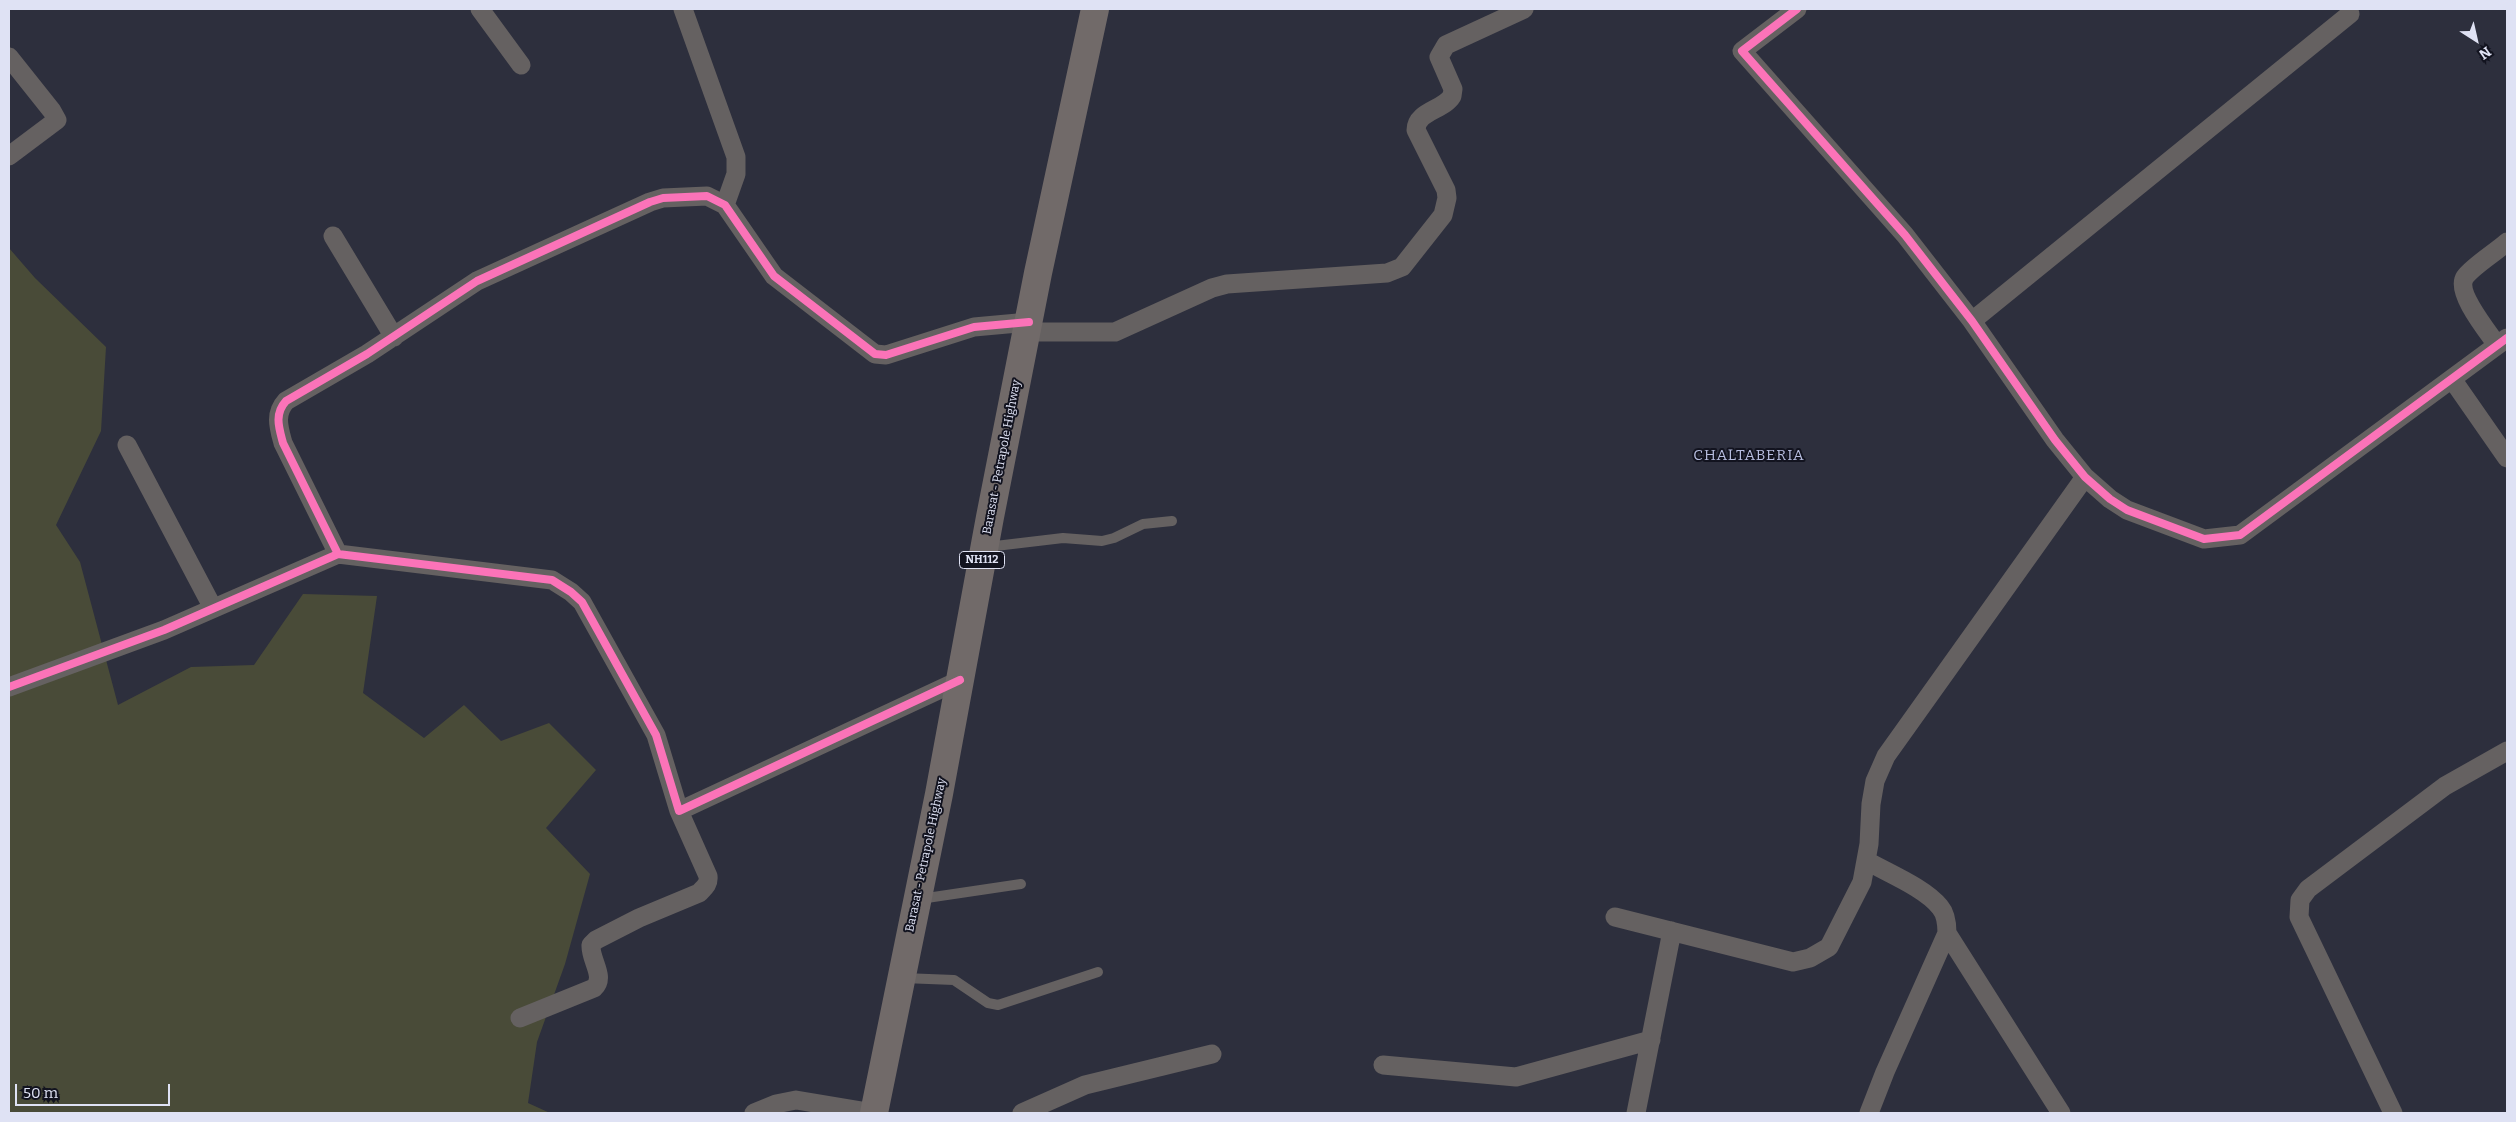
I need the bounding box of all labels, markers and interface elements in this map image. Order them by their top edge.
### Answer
north arrow [2451,15,2501,65]
text: N [2476,43,2494,63]
street label: Barasat - Petrapole Highway [980,379,1024,535]
district label: CHALTABERIA [1692,447,1806,465]
road number: NH112 [960,552,1004,568]
street label: Barasat - Petrapole Highway [903,777,949,933]
scale bar [18,1074,172,1106]
text: 50 m [23,1084,58,1102]

